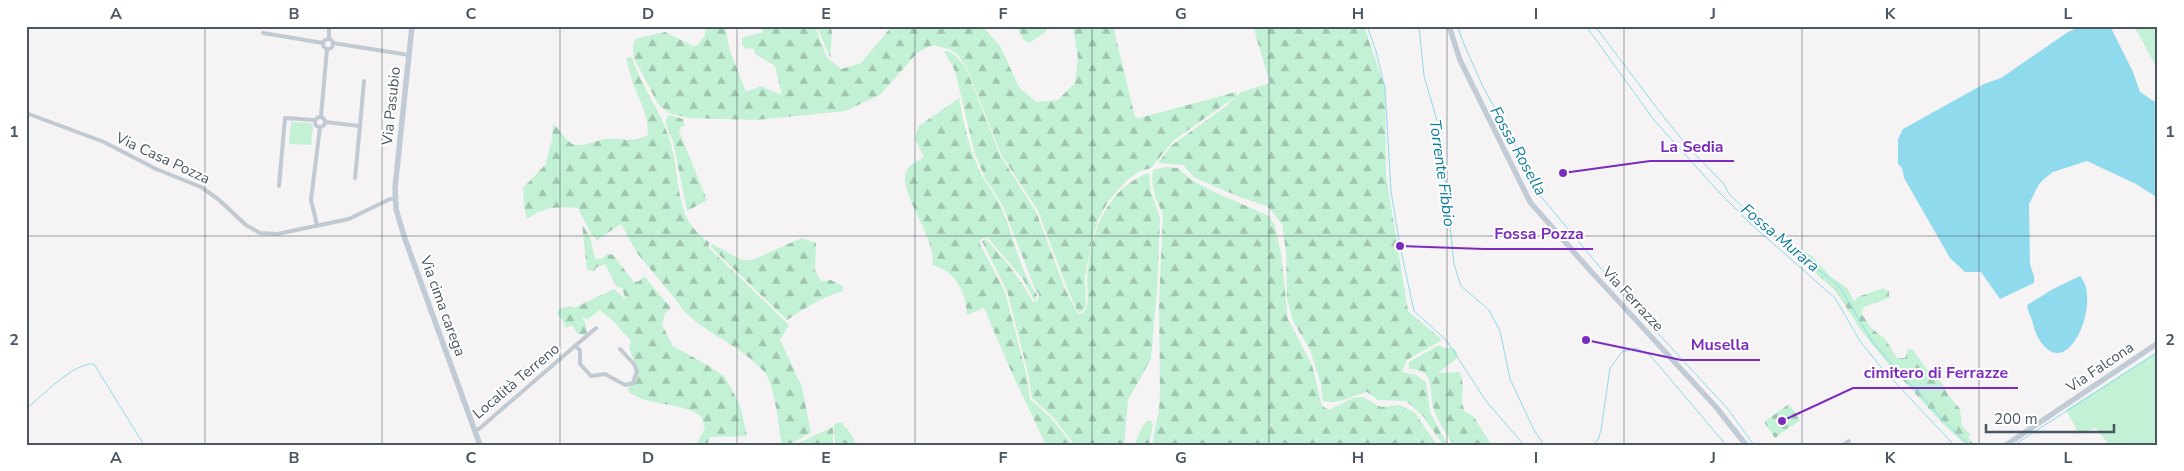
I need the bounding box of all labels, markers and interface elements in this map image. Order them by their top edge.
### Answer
text: A [110,3,122,25]
text: B [288,3,300,25]
text: C [466,3,477,25]
text: D [642,3,654,25]
text: E [821,3,831,25]
text: F [999,3,1008,25]
text: G [1175,3,1187,25]
text: H [1352,3,1364,25]
text: I [1534,3,1538,25]
text: J [1709,3,1716,25]
text: K [1885,3,1897,25]
text: L [2064,3,2073,25]
street label: Via Pasubio [377,66,405,147]
water label: Fossa Rosella [1484,102,1552,200]
water label: Torrente Fibbio [1424,118,1460,228]
text: 1 [9,121,19,143]
text: 1 [2165,121,2175,143]
street label: Via Casa Pozza [112,127,213,189]
callout: La Sedia [1650,130,1734,161]
text: La Sedia [1660,136,1724,158]
water label: Fossa Murara [1736,199,1824,277]
callout: Fossa Pozza [1484,218,1593,249]
text: Fossa Pozza [1494,223,1584,245]
street label: Via cima carega [415,252,470,359]
street label: Via Ferrazze [1597,262,1668,336]
text: 2 [9,329,19,351]
callout: Musella [1681,329,1760,360]
text: 2 [2165,329,2175,351]
text: Musella [1691,334,1749,356]
street label: Via Falcona [2061,337,2138,398]
street label: Località Terreno [468,339,564,423]
callout: cimitero di Ferrazze [1853,357,2018,388]
text: cimitero di Ferrazze [1864,362,2009,384]
scale bar [1986,401,2114,433]
text: 200 m [1994,409,2038,429]
text: A [110,447,122,469]
text: B [288,447,300,469]
text: C [466,447,477,469]
text: D [642,447,654,469]
text: E [821,447,831,469]
text: F [999,447,1008,469]
text: G [1175,447,1187,469]
text: H [1352,447,1364,469]
text: I [1534,447,1538,469]
text: J [1709,447,1716,469]
text: K [1885,447,1897,469]
text: L [2064,447,2073,469]

